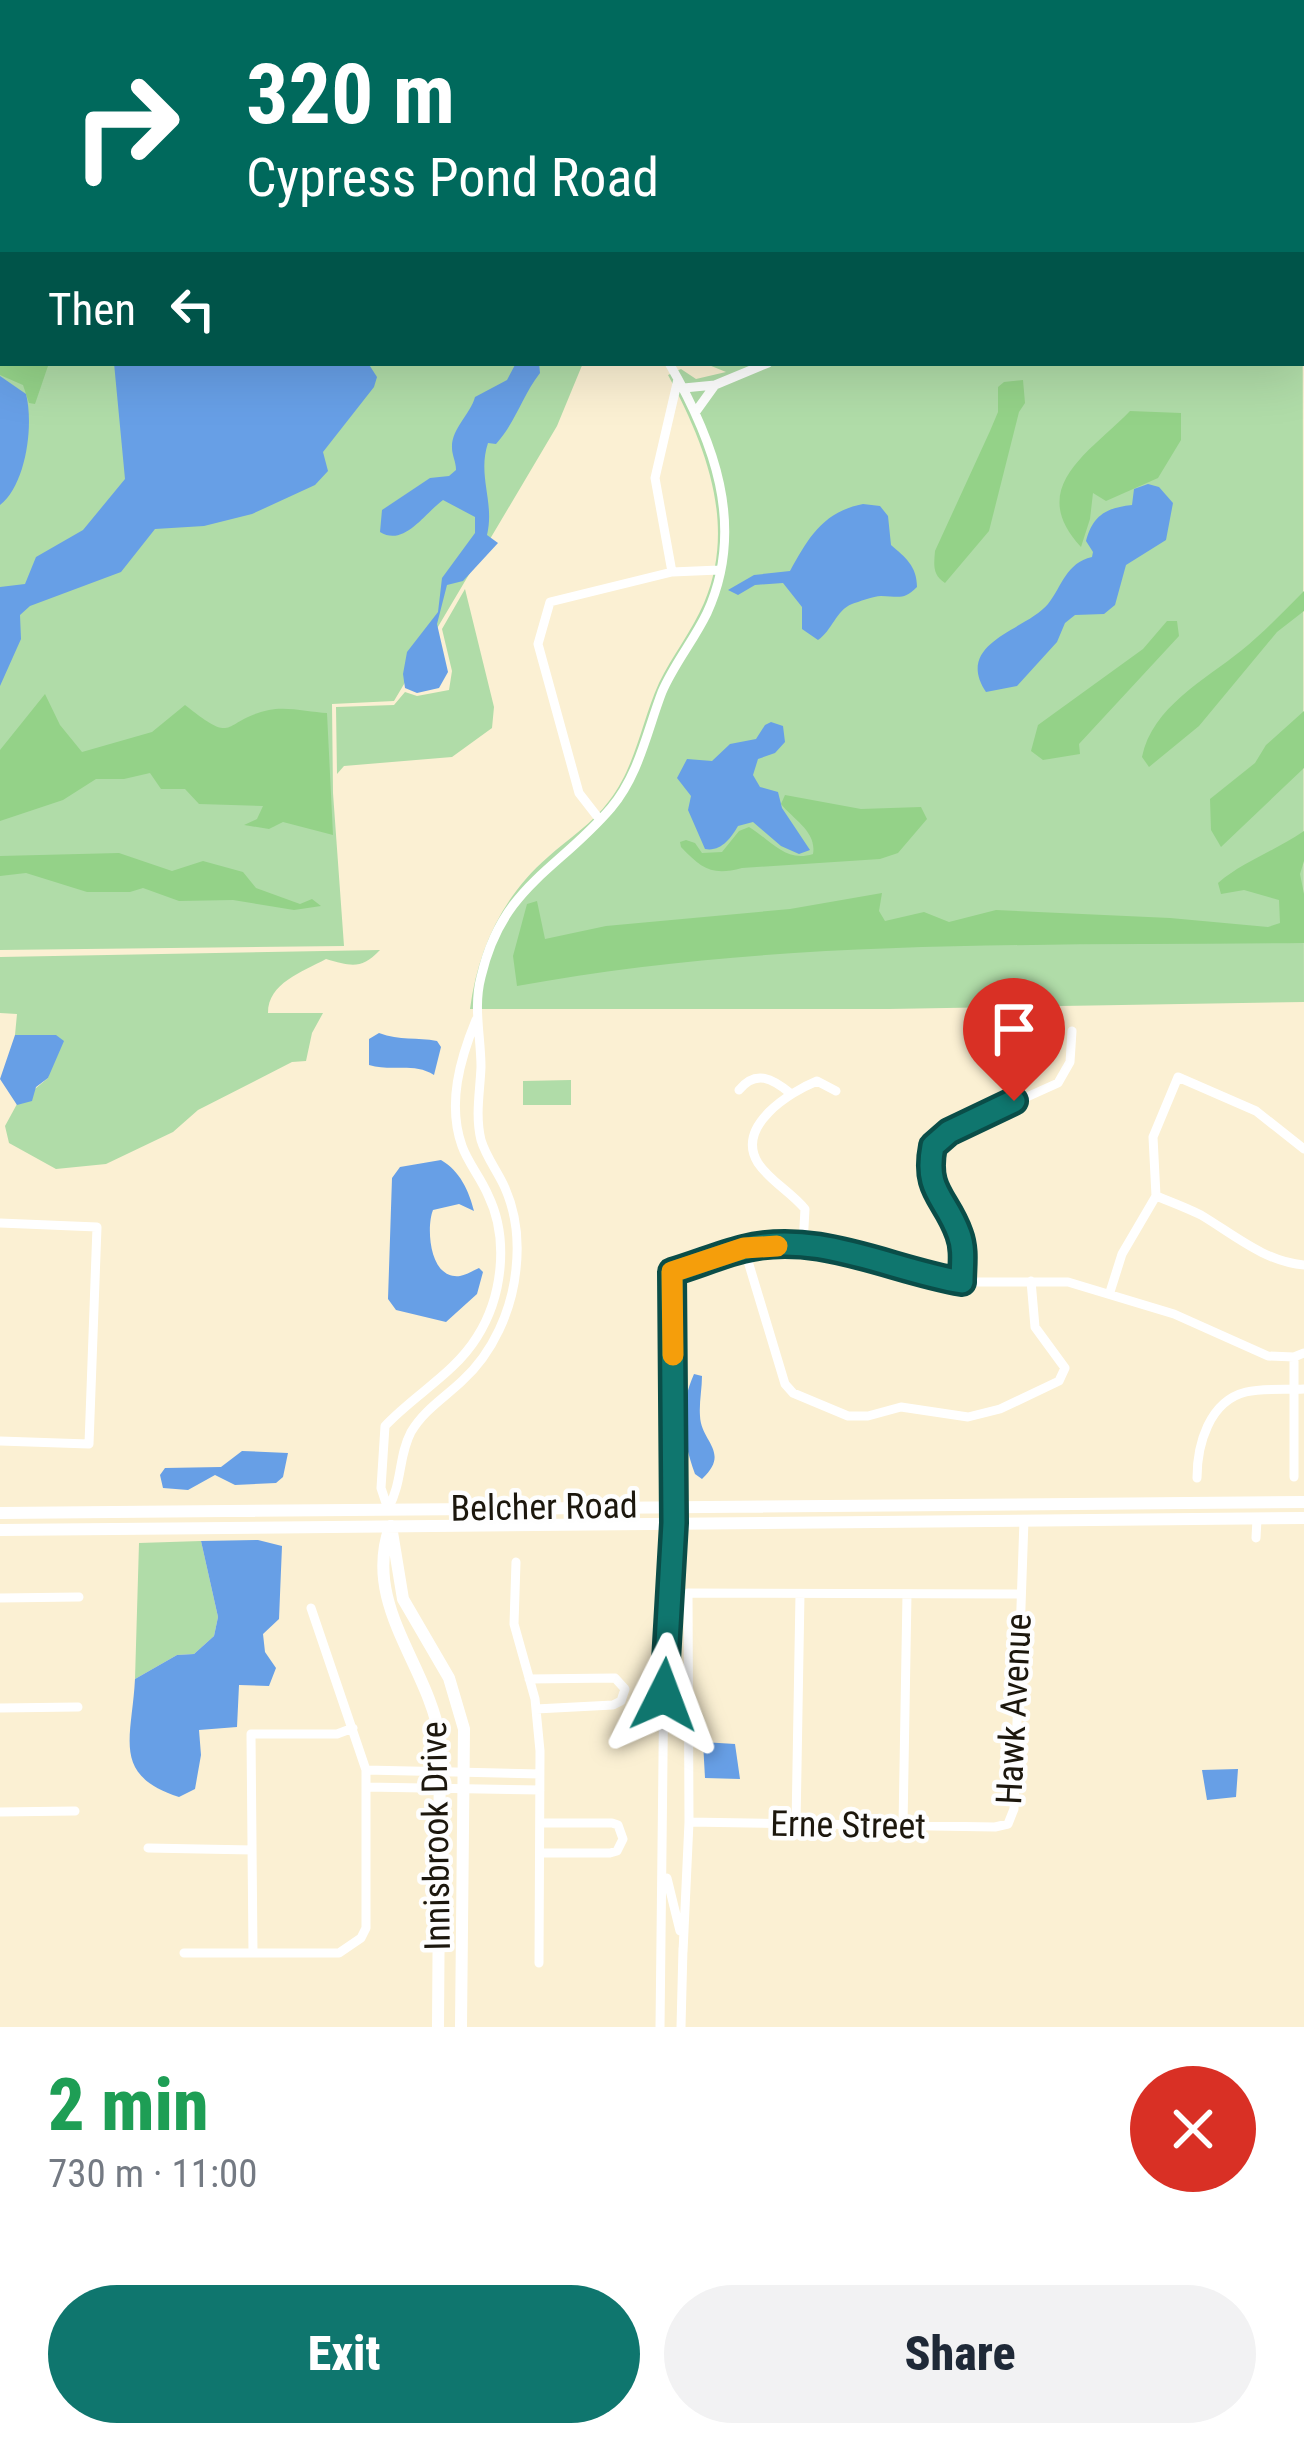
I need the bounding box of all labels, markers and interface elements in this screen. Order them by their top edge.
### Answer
text: 320 m [246,45,455,144]
icon: right [48,48,204,204]
text: Cypress Pond Road [246,146,659,209]
icon: left [160,276,226,342]
text: Then [48,283,136,336]
pin [963,978,1065,1101]
icon: arrive [981,996,1047,1062]
street label: Belcher Road [450,1484,638,1530]
street label: Hawk Avenue [988,1612,1040,1806]
position arrow [601,1632,727,1758]
street label: Innisbrook Drive [413,1721,459,1951]
street label: Erne Street [770,1803,926,1847]
text: 2 min [48,2063,209,2148]
button: close [1130,2066,1256,2192]
text: 730 m · 11:00 [48,2151,258,2197]
button: Exit [48,2285,640,2423]
button: Share [664,2285,1256,2423]

